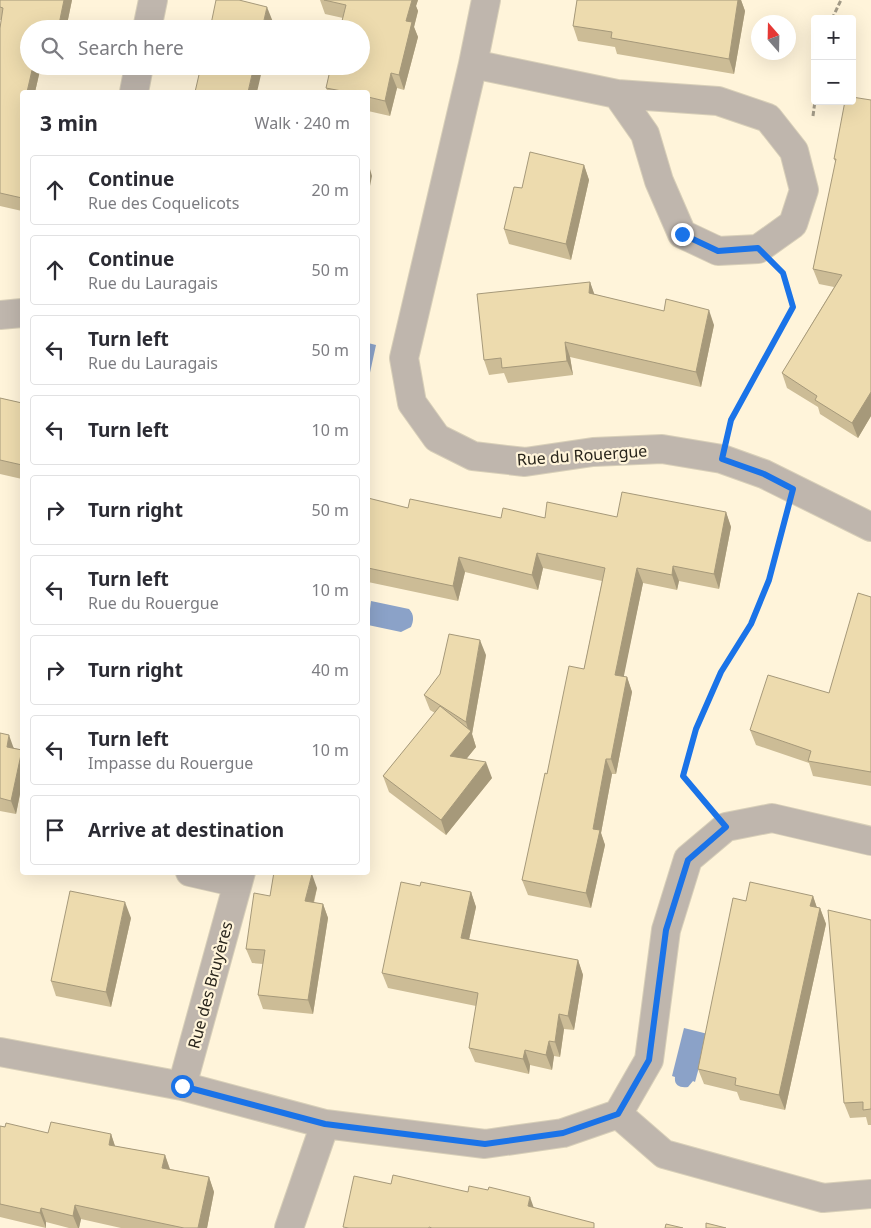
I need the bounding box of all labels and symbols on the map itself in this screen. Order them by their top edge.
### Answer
north arrow [751,15,796,60]
route end [671,223,694,246]
street label: Rue du Rouergue [516,439,648,471]
street label: Rue des Bruyères [182,919,238,1051]
route start [171,1075,194,1098]

